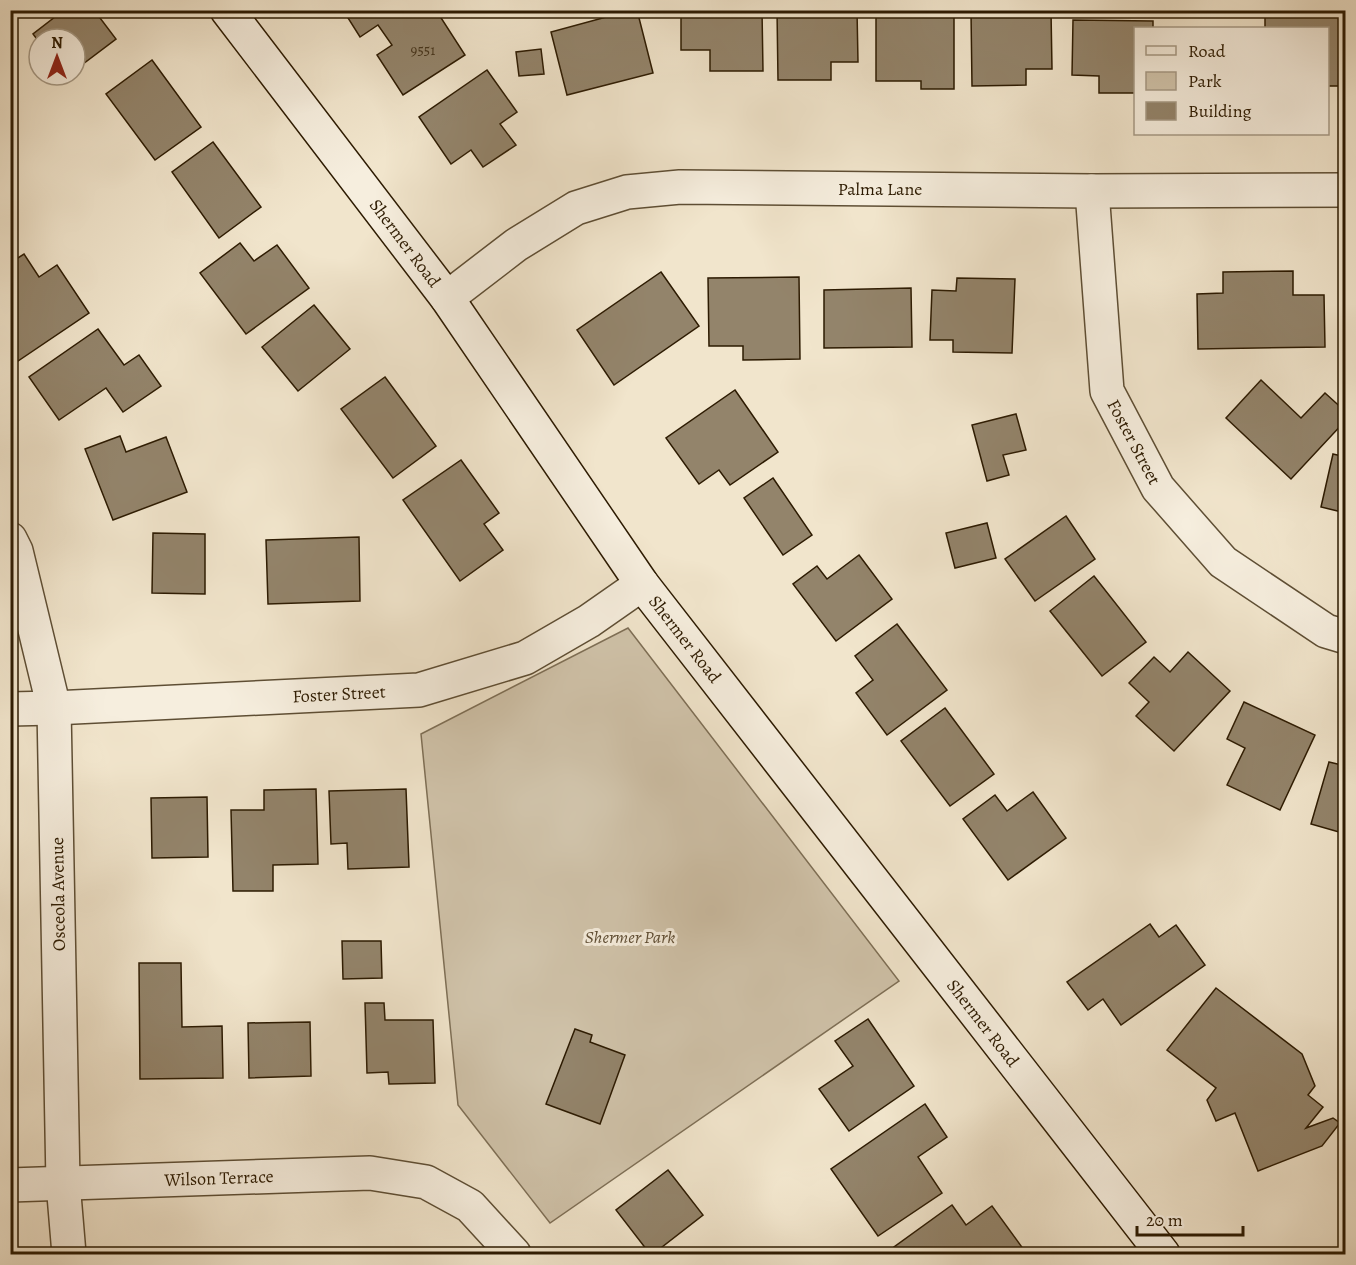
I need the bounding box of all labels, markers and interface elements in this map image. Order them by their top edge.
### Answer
north arrow [27,27,87,87]
legend [1134,27,1329,135]
text: N [51,32,63,54]
text: Road [1188,39,1226,63]
house number: 9551 [411,40,435,60]
text: Park [1188,69,1222,93]
text: Building [1188,99,1252,123]
street label: Palma Lane [838,177,922,201]
street label: Shermer Road [364,194,446,292]
street label: Foster Street [1101,395,1167,489]
street label: Shermer Road [643,590,727,688]
street label: Foster Street [292,680,386,708]
street label: Osceola Avenue [45,837,71,951]
park label: Shermer Park [585,925,675,949]
street label: Shermer Road [941,974,1025,1072]
street label: Wilson Terrace [163,1164,274,1192]
scale bar [1137,1199,1244,1237]
text: 20 m [1146,1208,1183,1232]

